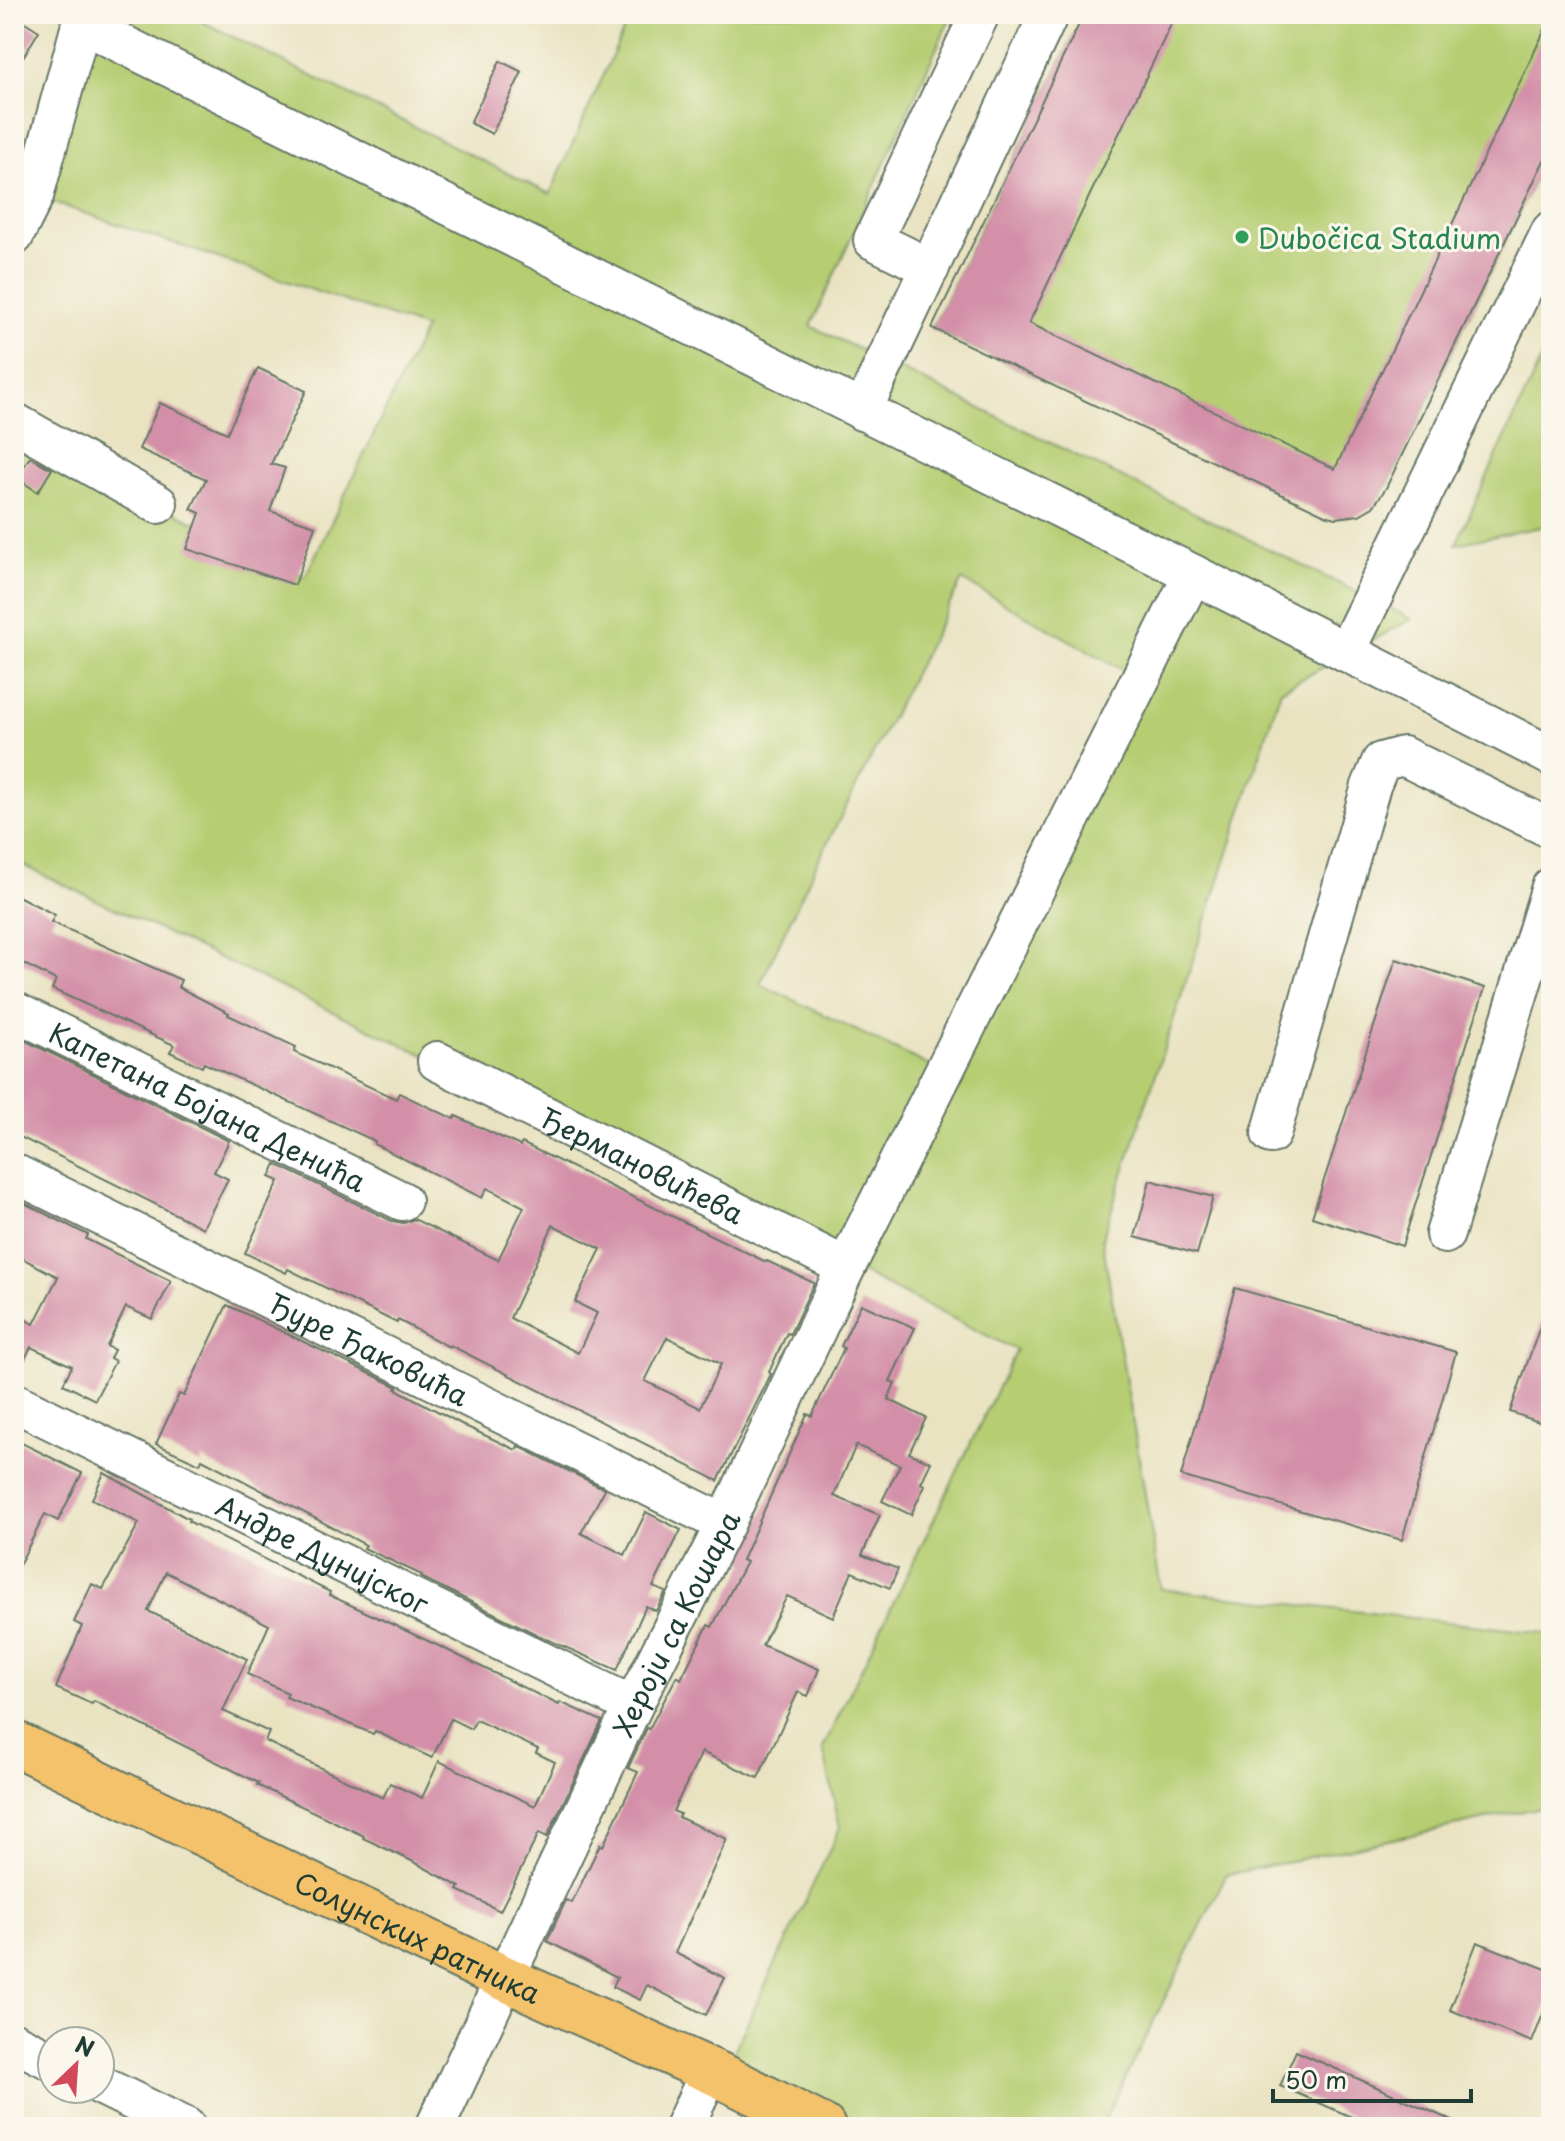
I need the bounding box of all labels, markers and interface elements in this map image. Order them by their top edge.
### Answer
place label: Dubočica Stadium [1258,216,1501,259]
marker: Dubočica Stadium [1233,228,1251,246]
street label: Капетана Бојана Денића [42,1010,374,1202]
street label: Ђермановићева [533,1095,752,1234]
street label: Ђуре Ђаковића [262,1281,477,1416]
street label: Андре Дунијског [209,1483,437,1624]
street label: Хероји са Кошара [600,1503,750,1743]
street label: Солунских ратника [288,1859,549,2014]
north arrow [36,2025,116,2105]
text: N [70,2027,100,2064]
scale bar [1273,2053,1471,2103]
text: 50 m [1285,2061,1347,2097]

